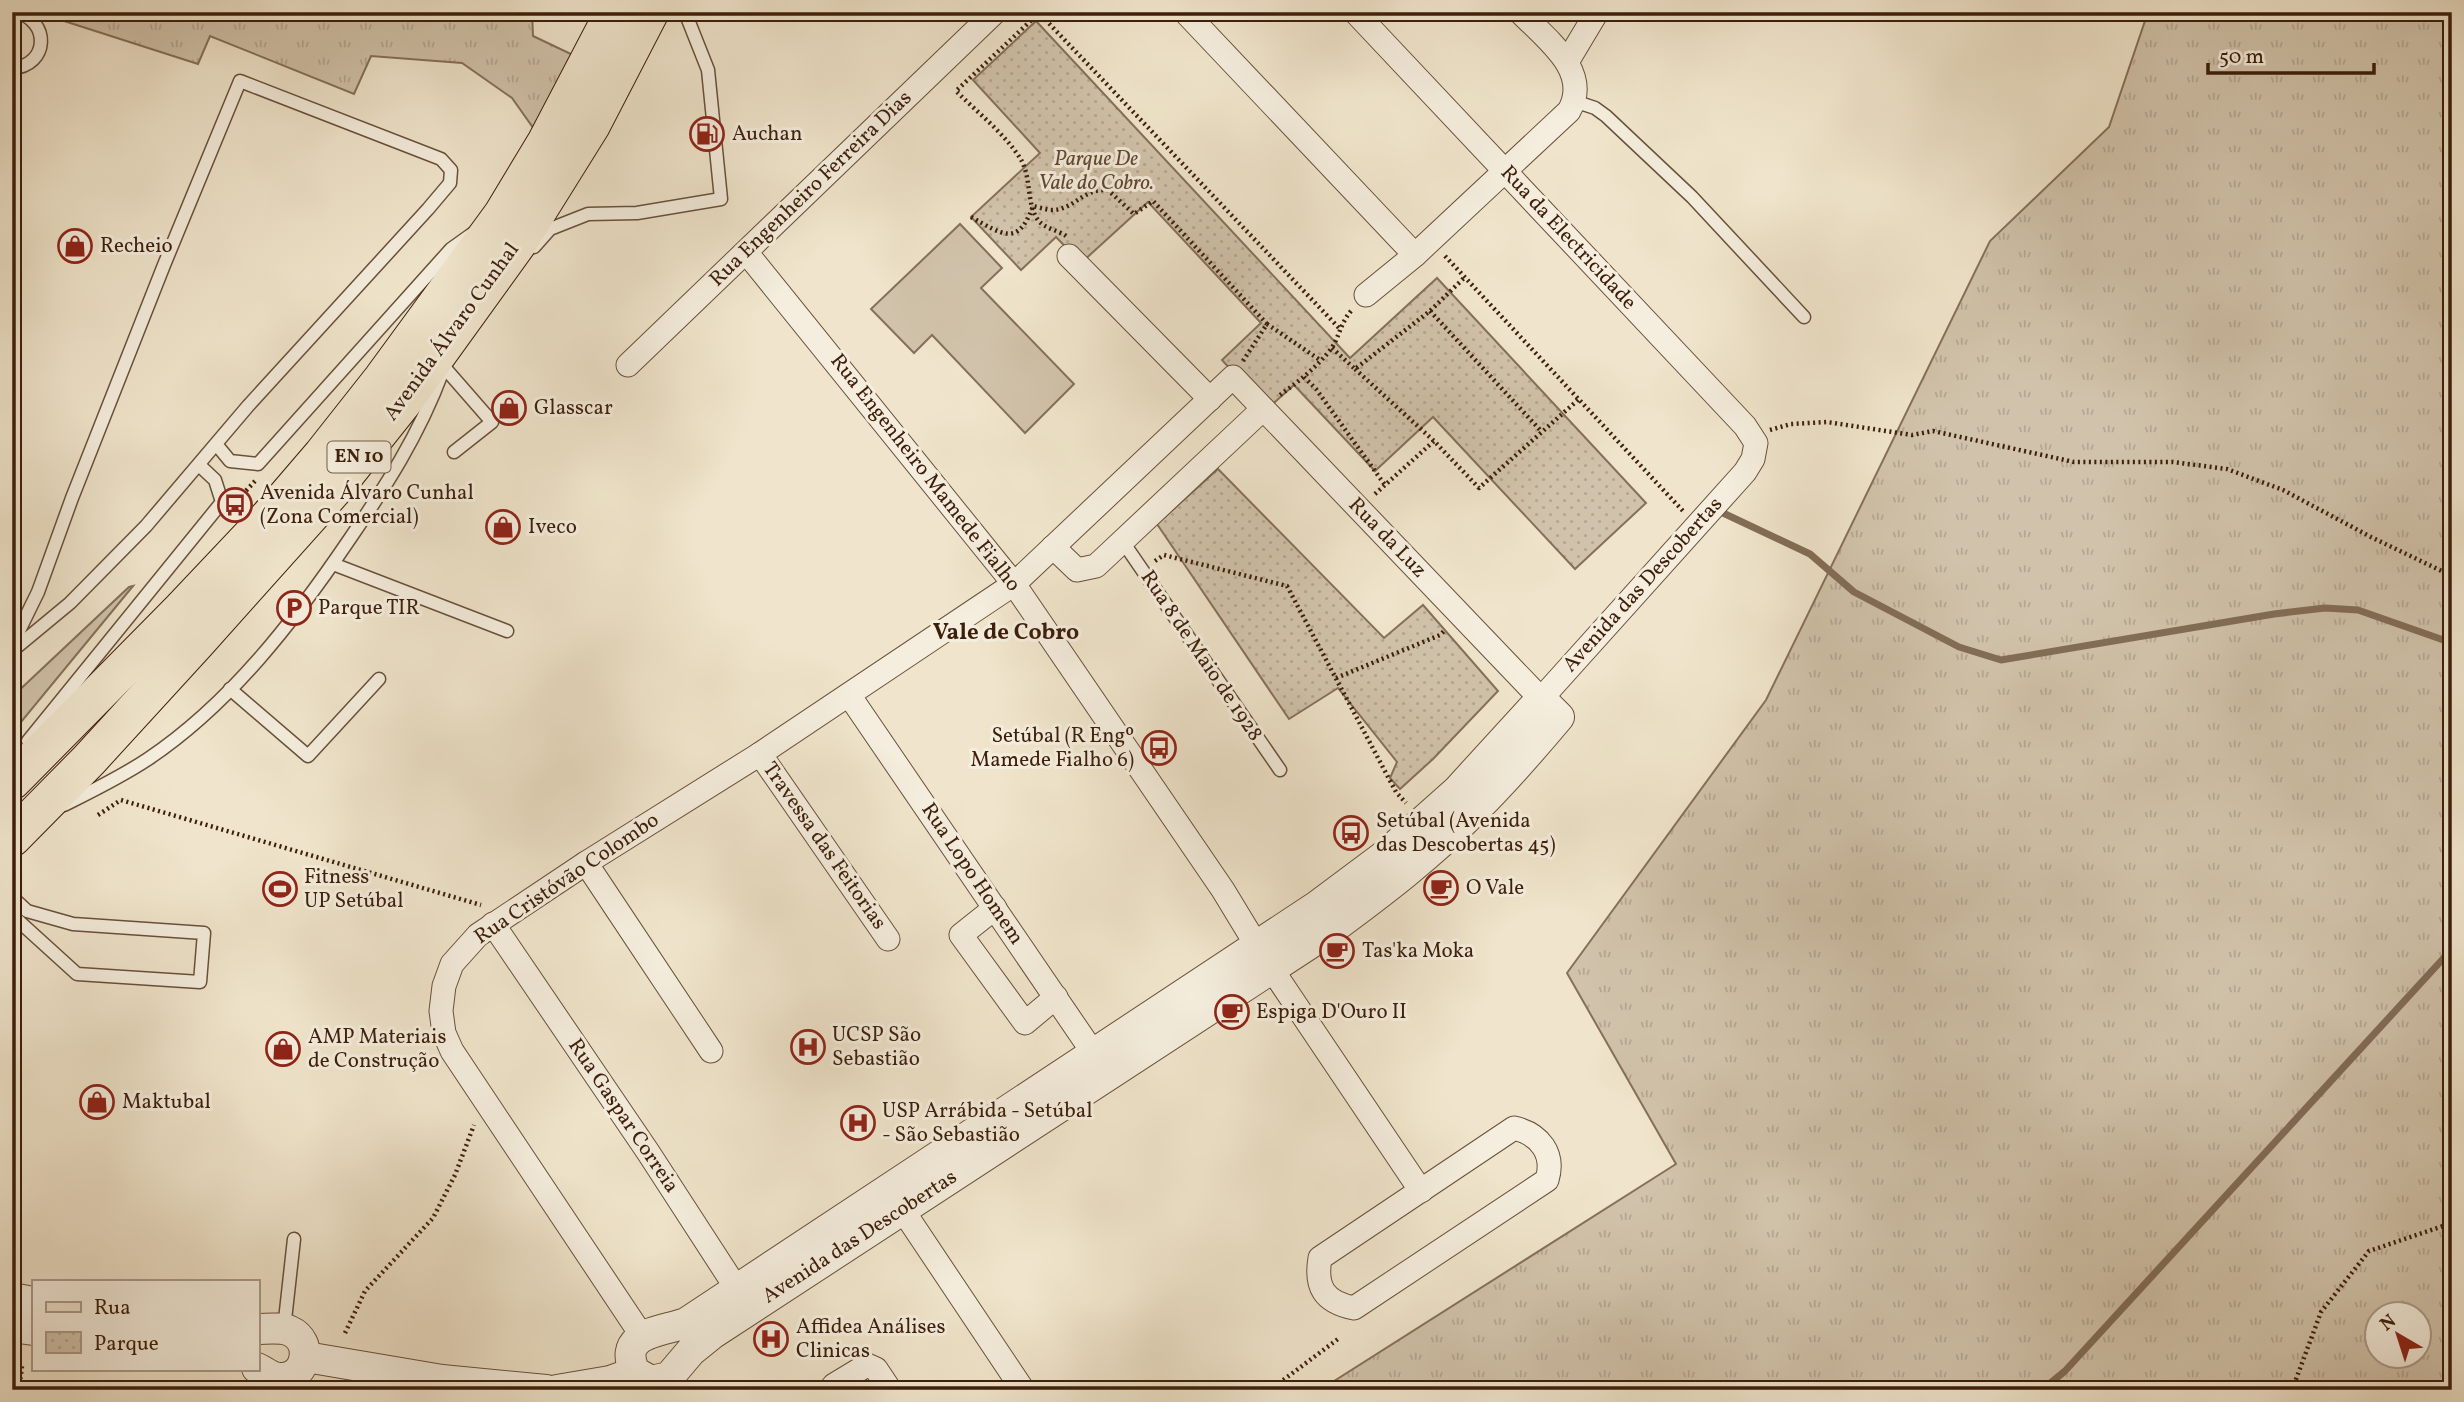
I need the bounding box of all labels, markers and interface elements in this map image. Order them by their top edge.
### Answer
scale bar [2208,32,2375,76]
text: 50 m [2219,43,2264,72]
street label: Rua Engenheiro Ferreira Dias [703,84,919,294]
fuel station icon: Auchan [688,115,726,153]
place label: Auchan [732,120,803,149]
park label: Parque De Vale do Cobro. [1038,145,1154,198]
street label: Rua da Electricidade [1493,159,1643,317]
shop icon: Recheio [56,227,94,265]
place label: Recheio [100,232,173,261]
street label: Avenida Álvaro Cunhal [377,237,527,427]
street label: Rua Engenheiro Mamede Fialho [823,348,1027,598]
shop icon: Glasscar [490,389,528,427]
place label: Glasscar [534,394,613,423]
road number: EN 10 [328,442,390,472]
place label: Avenida Álvaro Cunhal (Zona Comercial) [260,479,474,532]
bus stop icon: Avenida Álvaro Cunhal (Zona Comercial) [216,486,254,524]
street label: Rua da Luz [1341,491,1433,585]
street label: Avenida das Descobertas [1556,491,1730,679]
shop icon: Iveco [484,508,522,546]
place label: Iveco [528,513,577,542]
street label: Rua 8 de Maio de 1928 [1133,565,1269,747]
parking icon: Parque TIR [275,589,313,627]
place label: Parque TIR [318,594,420,623]
district label: Vale de Cobro [933,617,1079,649]
place label: Setúbal (R Engº Mamede Fialho 6) [971,722,1134,775]
bus stop icon: Setúbal (R Engº Mamede Fialho 6) [1140,729,1178,767]
street label: Travessa das Feitorias [755,756,893,936]
street label: Rua Lopo Homem [914,797,1030,951]
street label: Rua Cristóvão Colombo [469,806,665,952]
place label: Setúbal (Avenida das Descobertas 45) [1376,807,1556,860]
bus stop icon: Setúbal (Avenida das Descobertas 45) [1332,814,1370,852]
place label: Fitness UP Setúbal [304,863,404,916]
cafe icon: O Vale [1422,869,1460,907]
sports icon: Fitness UP Setúbal [261,870,299,908]
place label: O Vale [1466,874,1524,903]
cafe icon: Tas'ka Moka [1318,932,1356,970]
place label: Tas'ka Moka [1362,937,1474,966]
cafe icon: Espiga D'Ouro II [1213,993,1251,1031]
place label: Espiga D'Ouro II [1256,998,1407,1027]
place label: UCSP São Sebastião [832,1021,921,1074]
place label: AMP Materiais de Construção [308,1023,446,1076]
hospital icon: UCSP São Sebastião [789,1028,827,1066]
shop icon: AMP Materiais de Construção [264,1030,302,1068]
street label: Rua Gaspar Correia [561,1033,685,1199]
shop icon: Maktubal [78,1083,116,1121]
place label: Maktubal [122,1088,211,1117]
place label: USP Arrábida - Setúbal - São Sebastião [882,1097,1092,1150]
hospital icon: USP Arrábida - Setúbal - São Sebastião [839,1104,877,1142]
street label: Avenida das Descobertas [757,1163,963,1311]
legend [32,1280,259,1370]
text: Rua [94,1294,131,1323]
north arrow [2362,1300,2432,1370]
text: N [2375,1309,2402,1338]
place label: Affidea Análises Clinicas [796,1313,946,1366]
hospital icon: Affidea Análises Clinicas [752,1320,790,1358]
text: Parque [94,1330,159,1359]

